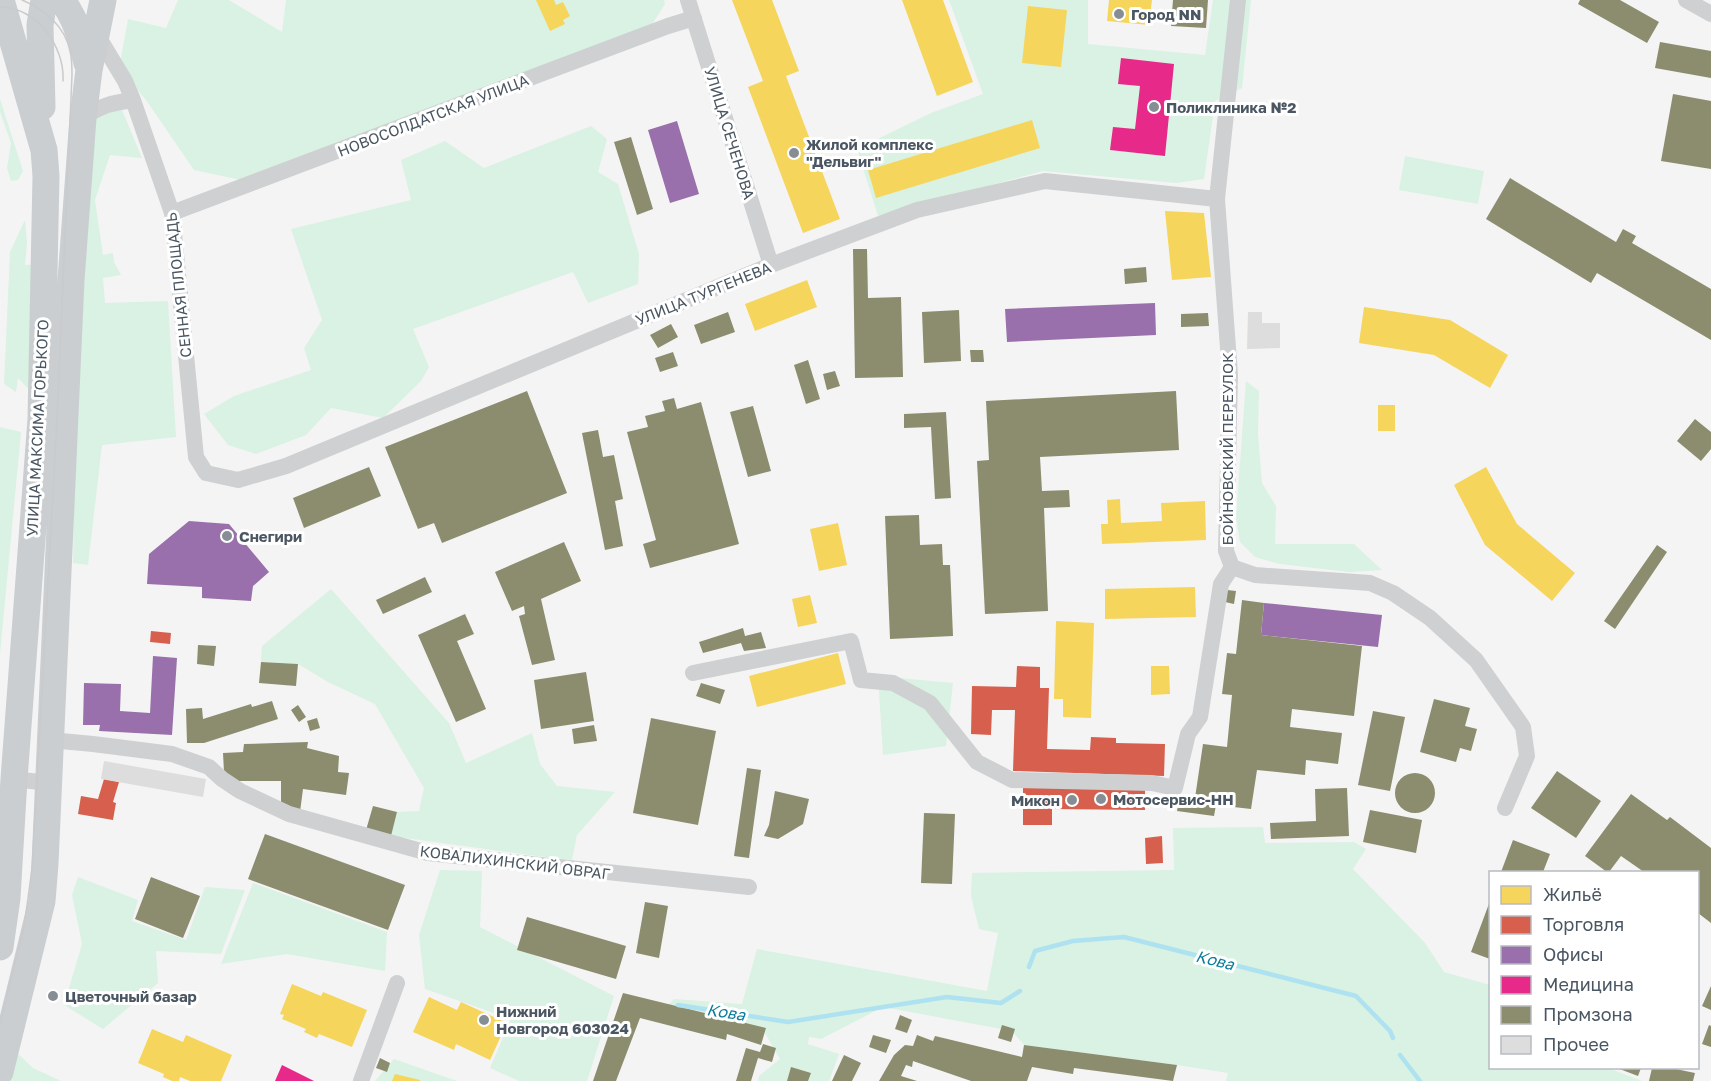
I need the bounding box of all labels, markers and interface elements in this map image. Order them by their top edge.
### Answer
place label: Город NN [1131,5,1201,23]
marker: Город NN [1112,7,1126,21]
street label: УЛИЦА СЕЧЕНОВА [701,64,759,202]
street label: НОВОСОЛДАТСКАЯ УЛИЦА [335,70,531,160]
place label: Поликлиника №2 [1166,98,1296,116]
marker: Поликлиника №2 [1147,100,1161,114]
place label: Жилой комплекс "Дельвиг" [806,135,934,170]
marker: Жилой комплекс "Дельвиг" [787,146,801,160]
street label: СЕННАЯ ПЛОЩАДЬ [161,211,195,359]
street label: УЛИЦА ТУРГЕНЕВА [633,258,773,328]
street label: УЛИЦА МАКСИМА ГОРЬКОГО [22,319,52,537]
street label: БОЙНОВСКИЙ ПЕРЕУЛОК [1218,352,1236,546]
place label: Снегири [239,527,302,545]
marker: Снегири [220,529,234,543]
place label: Мотосервис-НН [1113,790,1234,808]
place label: Микон [1011,791,1060,809]
marker: Мотосервис-НН [1094,792,1108,806]
marker: Микон [1065,793,1079,807]
street label: КОВАЛИХИНСКИЙ ОВРАГ [419,841,612,883]
legend [1489,871,1699,1069]
text: Жильё [1543,883,1602,905]
text: Торговля [1543,913,1624,935]
text: Офисы [1543,943,1604,965]
water label: Кова [1194,946,1237,975]
text: Медицина [1543,973,1634,995]
place label: Цветочный базар [65,987,197,1005]
marker: Цветочный базар [46,989,60,1003]
water label: Кова [705,999,748,1025]
place label: Нижний Новгород 603024 [496,1002,629,1037]
text: Промзона [1543,1003,1633,1025]
marker: Нижний Новгород 603024 [477,1013,491,1027]
text: Прочее [1543,1033,1609,1055]

